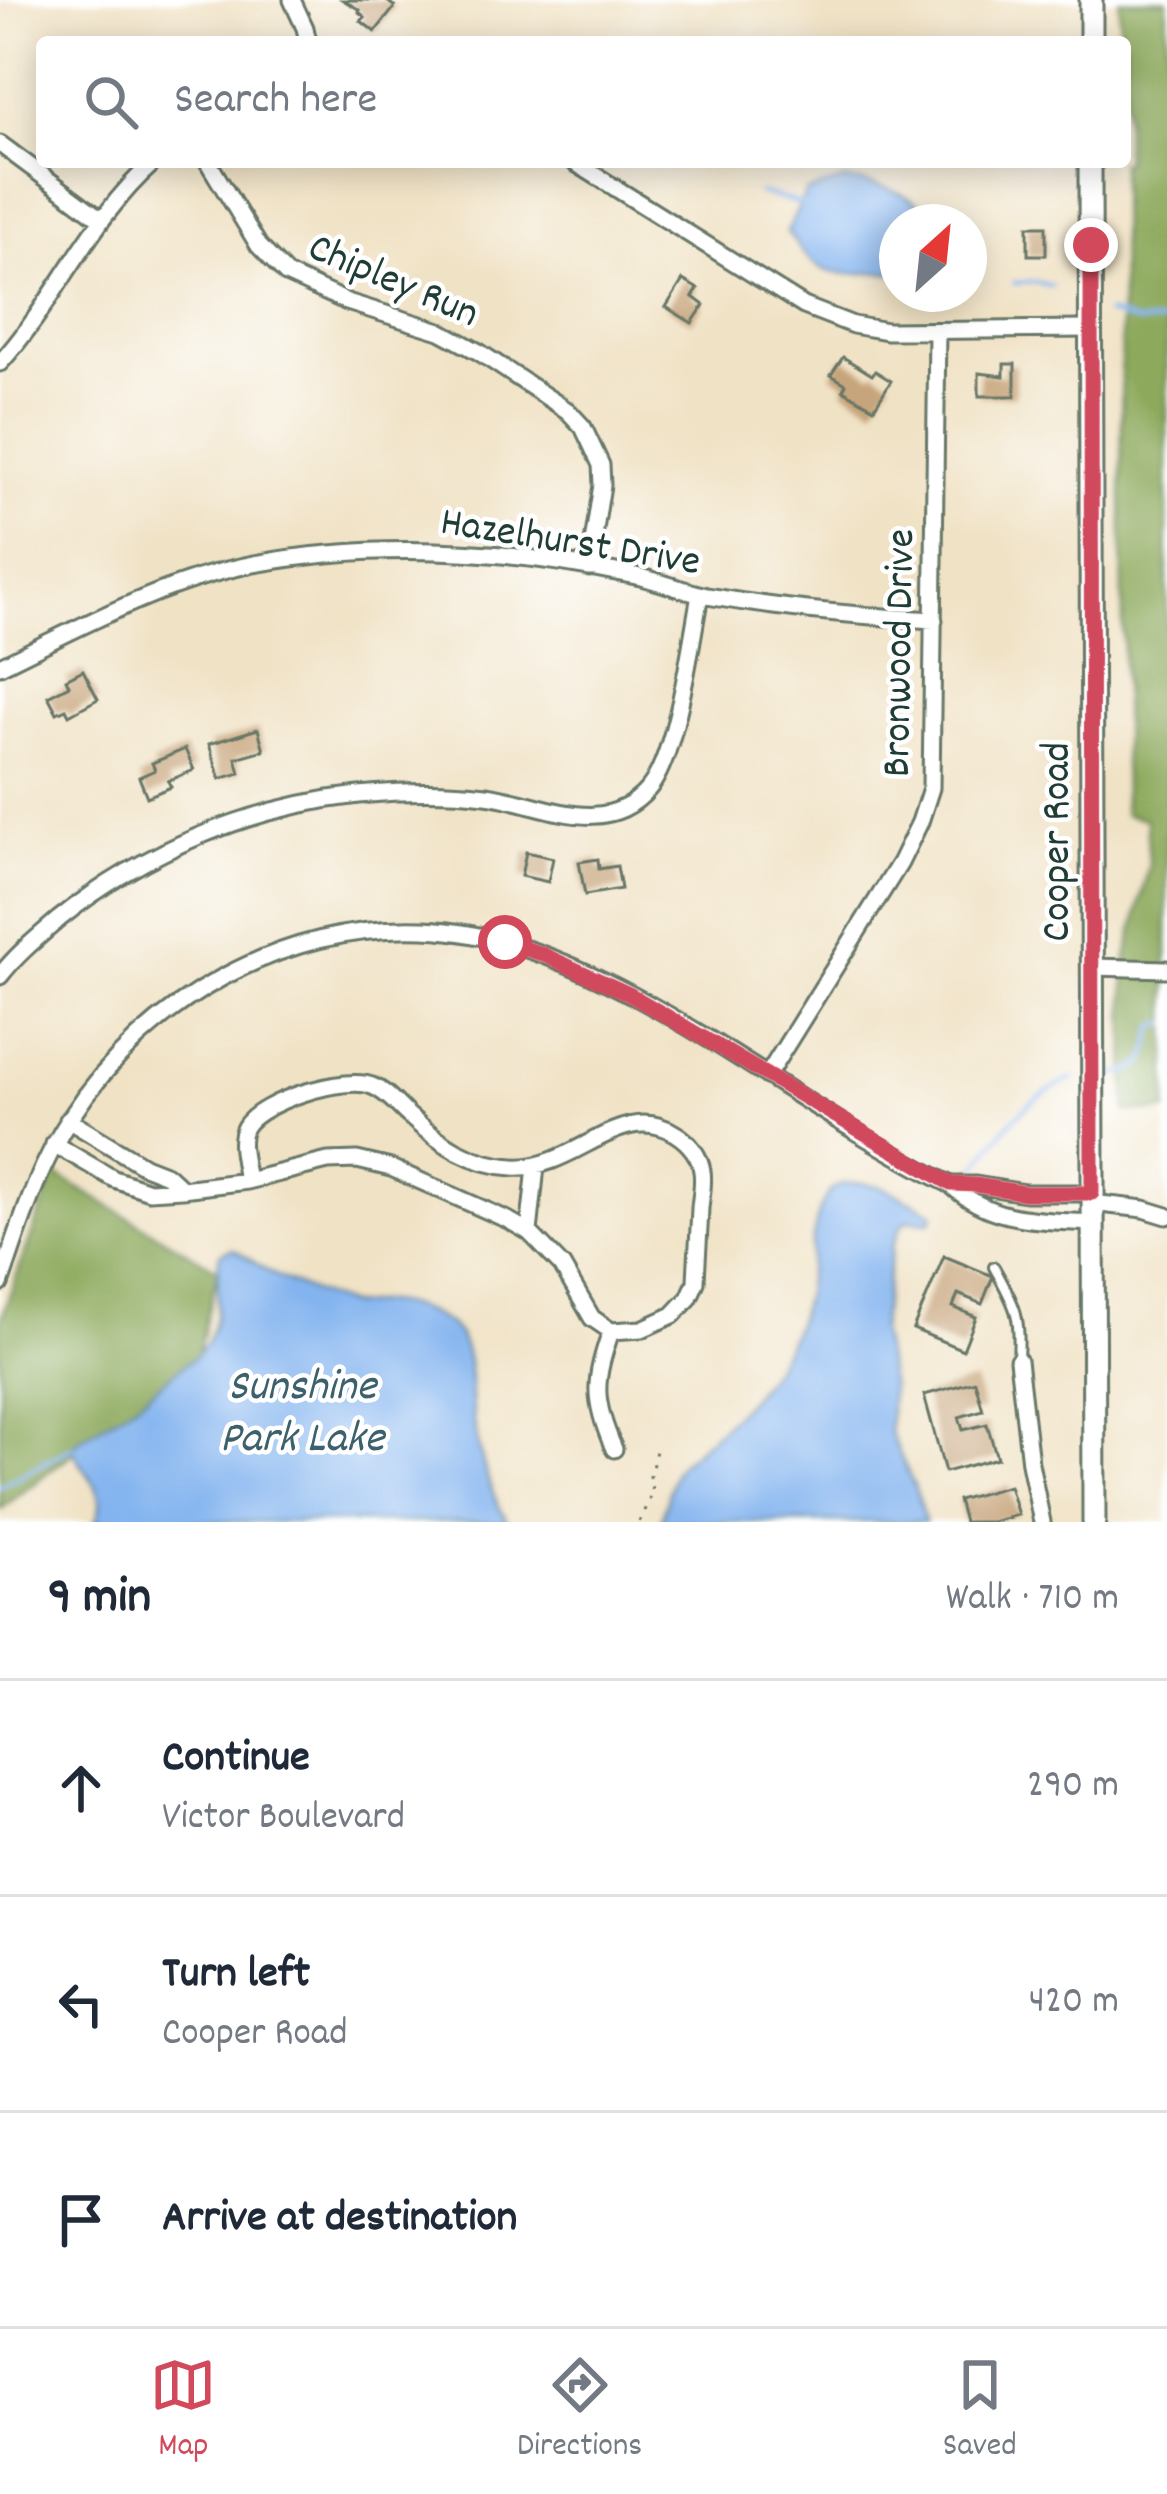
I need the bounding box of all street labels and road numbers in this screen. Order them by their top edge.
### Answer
street label: Chipley Run [298,221,487,346]
street label: Hazelhurst Drive [436,495,704,595]
street label: Bronwood Drive [870,528,934,778]
street label: Cooper Road [1030,742,1090,942]

